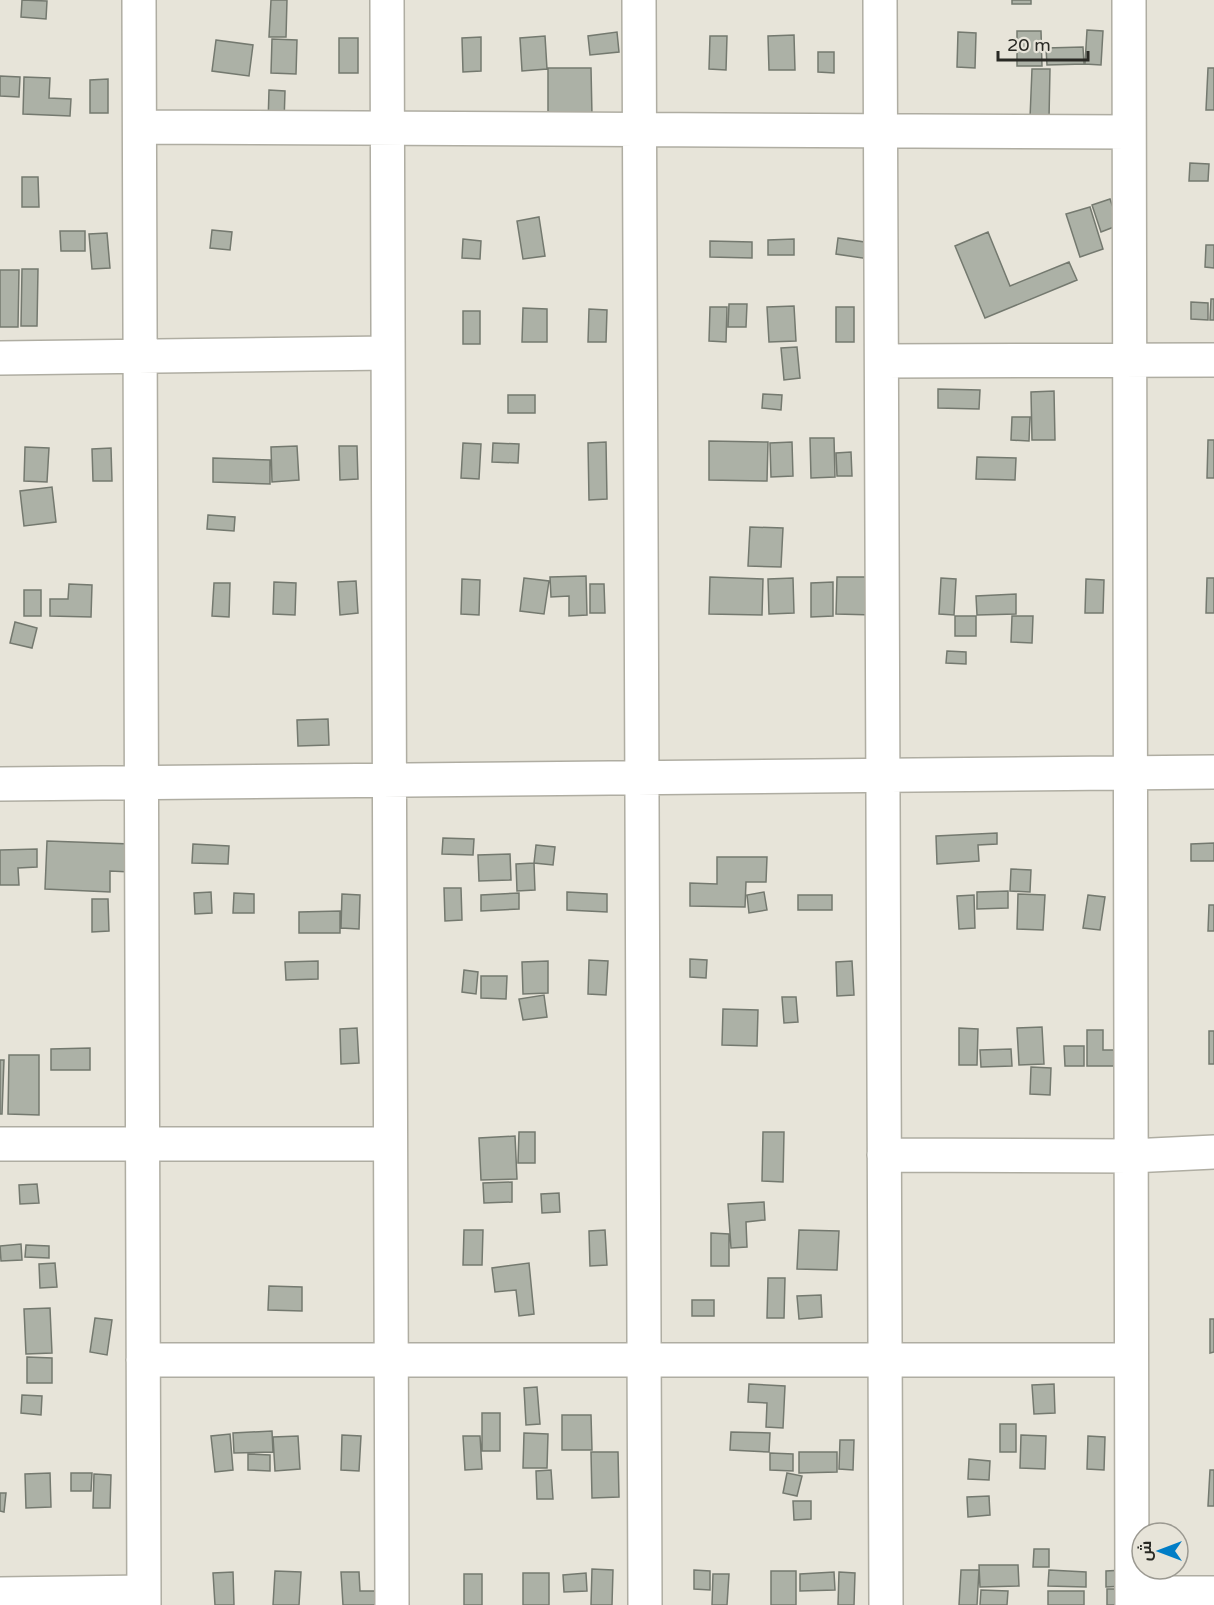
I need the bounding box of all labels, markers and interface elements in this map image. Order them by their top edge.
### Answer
scale bar [998,24,1088,62]
text: 20 m [1007,34,1051,56]
north arrow [1130,1521,1190,1581]
text: ش [1136,1541,1156,1561]

